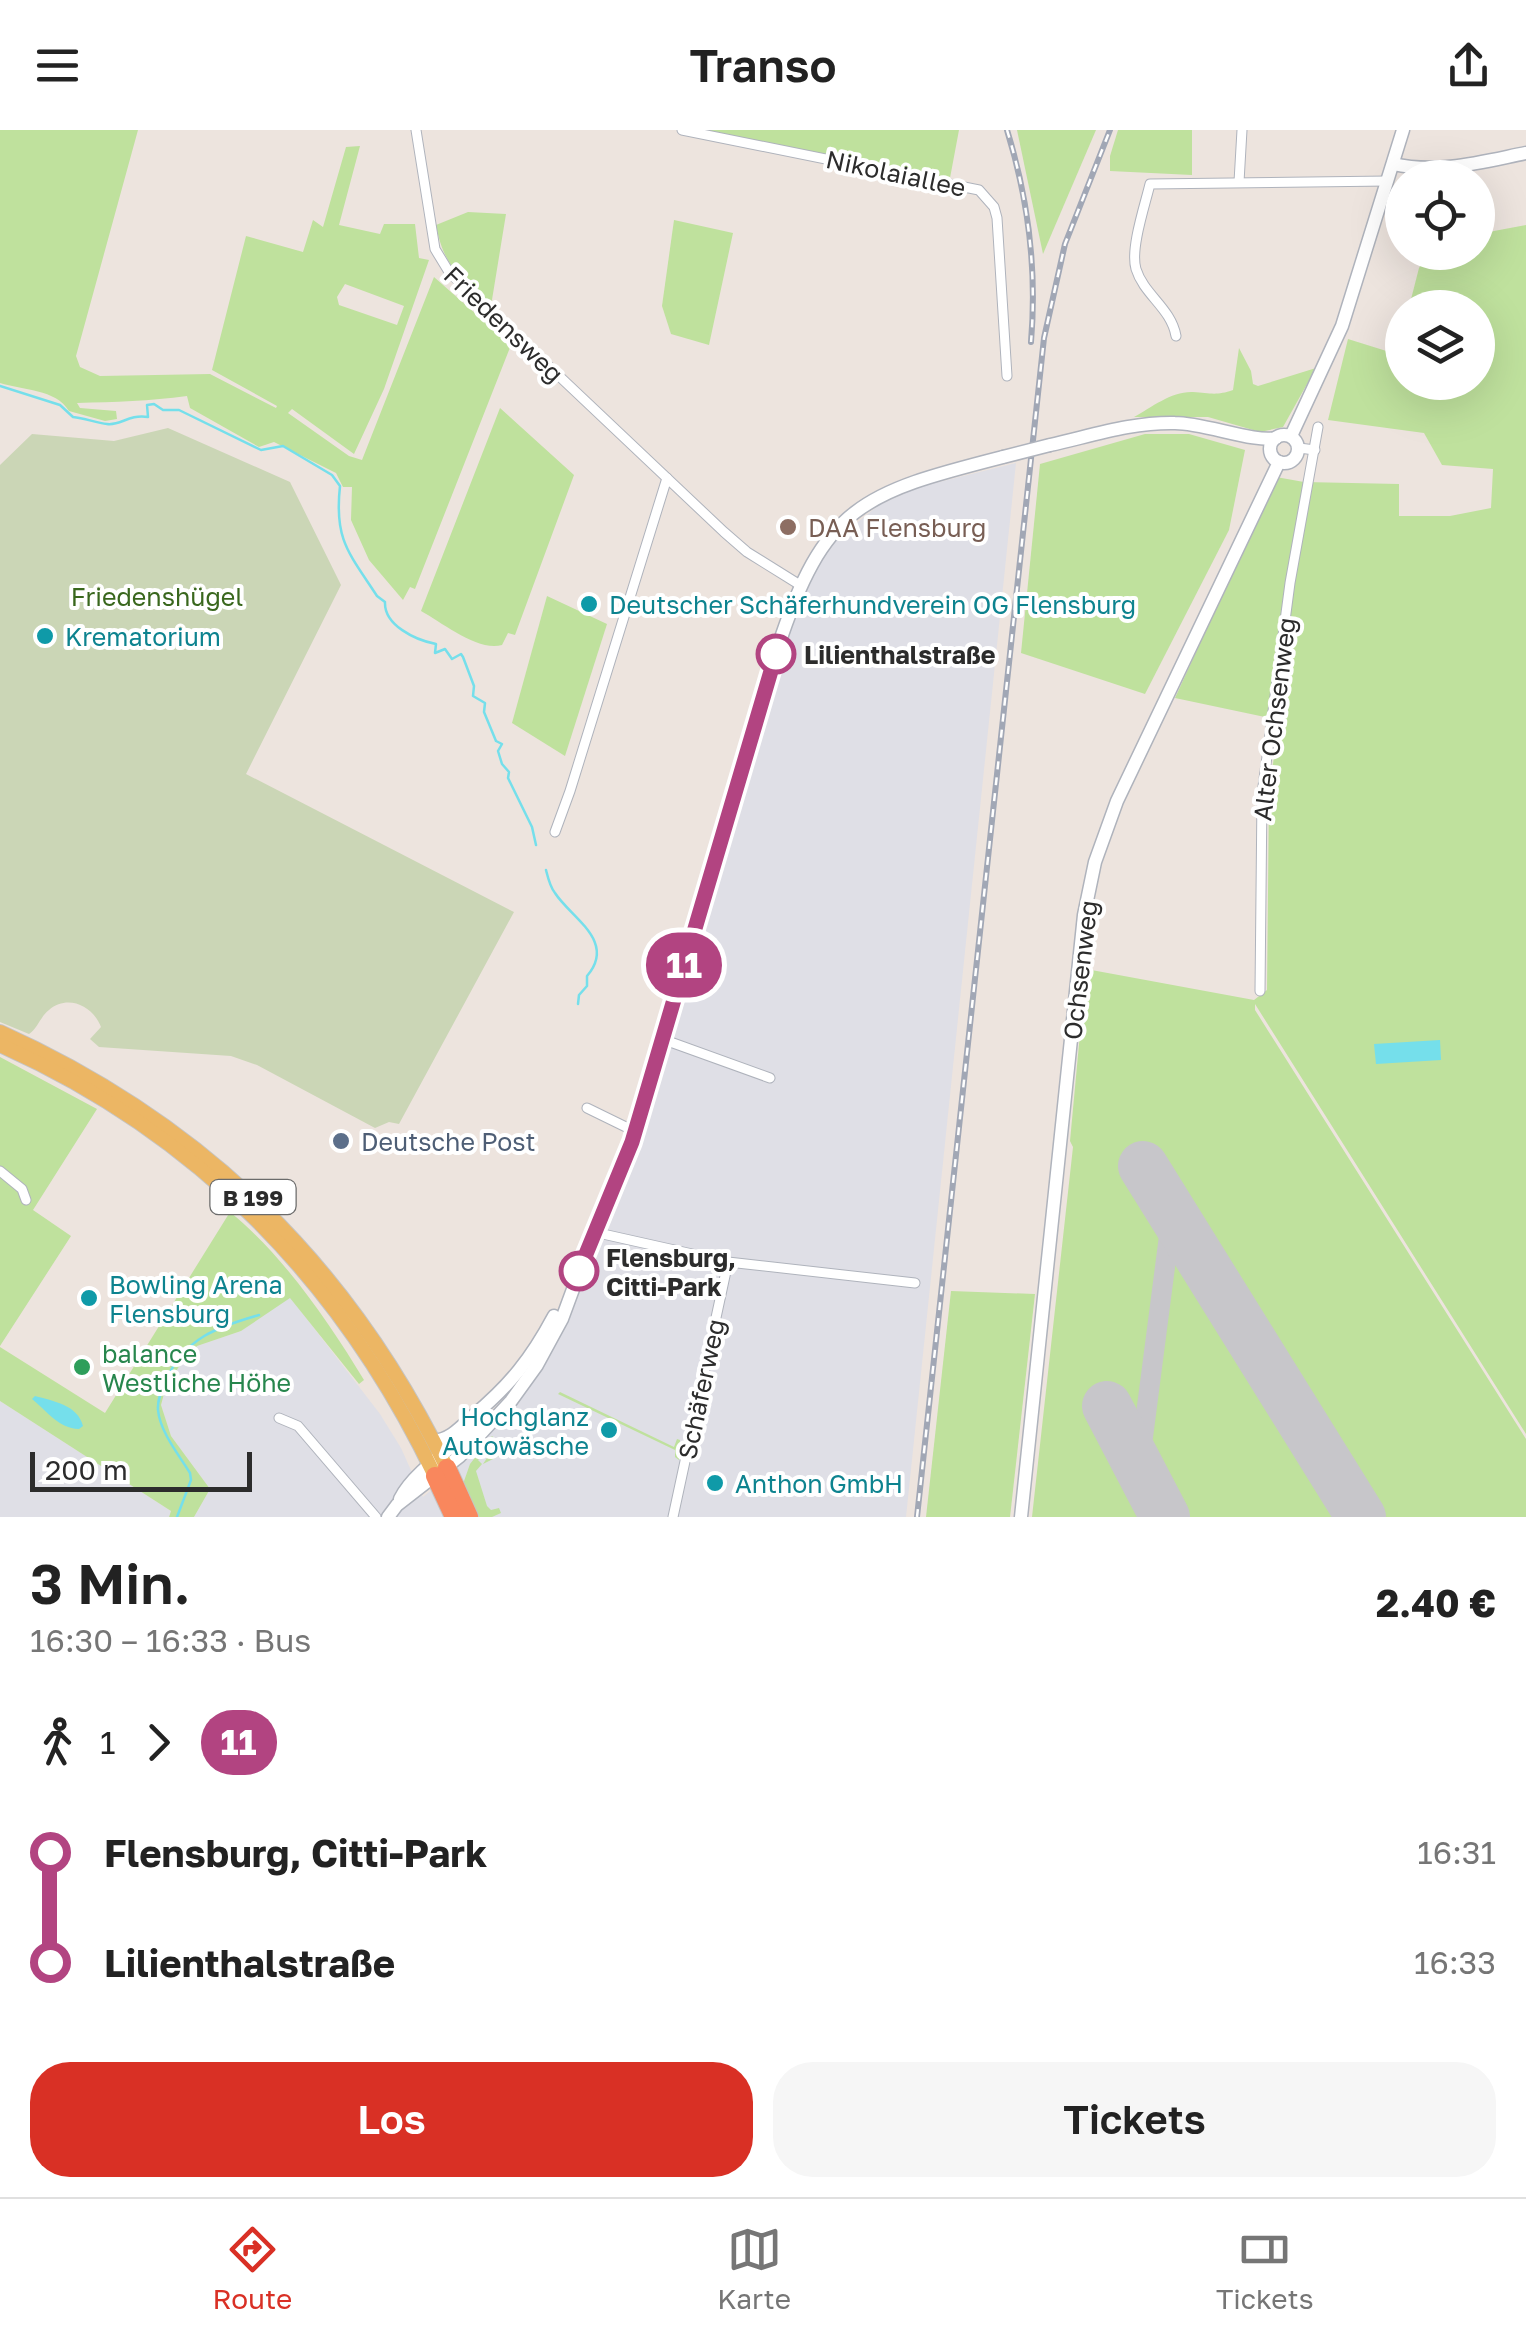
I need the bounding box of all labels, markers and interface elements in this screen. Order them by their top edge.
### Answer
icon: menu [30,38,85,93]
text: Transo [690,38,836,92]
icon: share [1441,38,1496,93]
street label: Nikolaiallee [823,143,969,203]
map controls [1385,160,1495,400]
button: locate [1385,160,1495,270]
street label: Friedensweg [438,259,570,389]
button: layers [1385,290,1495,400]
place label: DAA Flensburg [808,512,986,543]
marker: DAA Flensburg [777,516,799,538]
park label: Friedenshügel [71,581,243,612]
place label: Deutscher Schäferhundverein OG Flensburg [609,589,1136,620]
marker: Deutscher Schäferhundverein OG Flensburg [578,593,600,615]
street label: Alter Ochsenweg [1246,616,1302,822]
place label: Krematorium [65,621,221,652]
marker: Krematorium [34,625,56,647]
marker: Lilienthalstraße [757,635,795,673]
place label: Lilienthalstraße [804,639,996,670]
street label: Ochsenweg [1056,899,1104,1041]
line badge: 11 [639,932,729,998]
text: 11 [666,944,702,986]
place label: Deutsche Post [361,1126,536,1157]
marker: Deutsche Post [330,1130,352,1152]
road number: B 199 [210,1180,296,1214]
place label: Flensburg, Citti-Park [606,1242,736,1302]
marker: Flensburg, Citti-Park [560,1252,598,1290]
place label: Bowling Arena Flensburg [109,1269,283,1329]
marker: Bowling Arena Flensburg [78,1287,100,1309]
street label: Schäferweg [671,1316,731,1462]
place label: balance Westliche Höhe [102,1338,291,1398]
marker: balance Westliche Höhe [71,1356,93,1378]
place label: Hochglanz Autowäsche [442,1401,589,1461]
marker: Hochglanz Autowäsche [598,1419,620,1441]
scale bar [30,1447,252,1492]
text: 200 m [45,1453,128,1486]
place label: Anthon GmbH [735,1468,903,1499]
marker: Anthon GmbH [704,1472,726,1494]
text: 3 Min. [30,1550,191,1616]
text: 2.40 € [1376,1580,1496,1625]
text: 16:30 – 16:33 · Bus [30,1621,311,1659]
icon: walk [30,1715,85,1770]
icon: forward [131,1715,186,1770]
text: 11 [221,1721,257,1763]
text: 1 [100,1723,116,1761]
text: Flensburg, Citti-Park [104,1830,487,1875]
text: 16:31 [1417,1833,1496,1871]
text: Lilienthalstraße [104,1940,395,1985]
text: 16:33 [1414,1943,1496,1981]
button: Los [30,2062,753,2177]
button: Tickets [773,2062,1496,2177]
tab: Route [212,2222,292,2315]
tab: Karte [717,2222,791,2315]
tab: Tickets [1216,2222,1314,2315]

